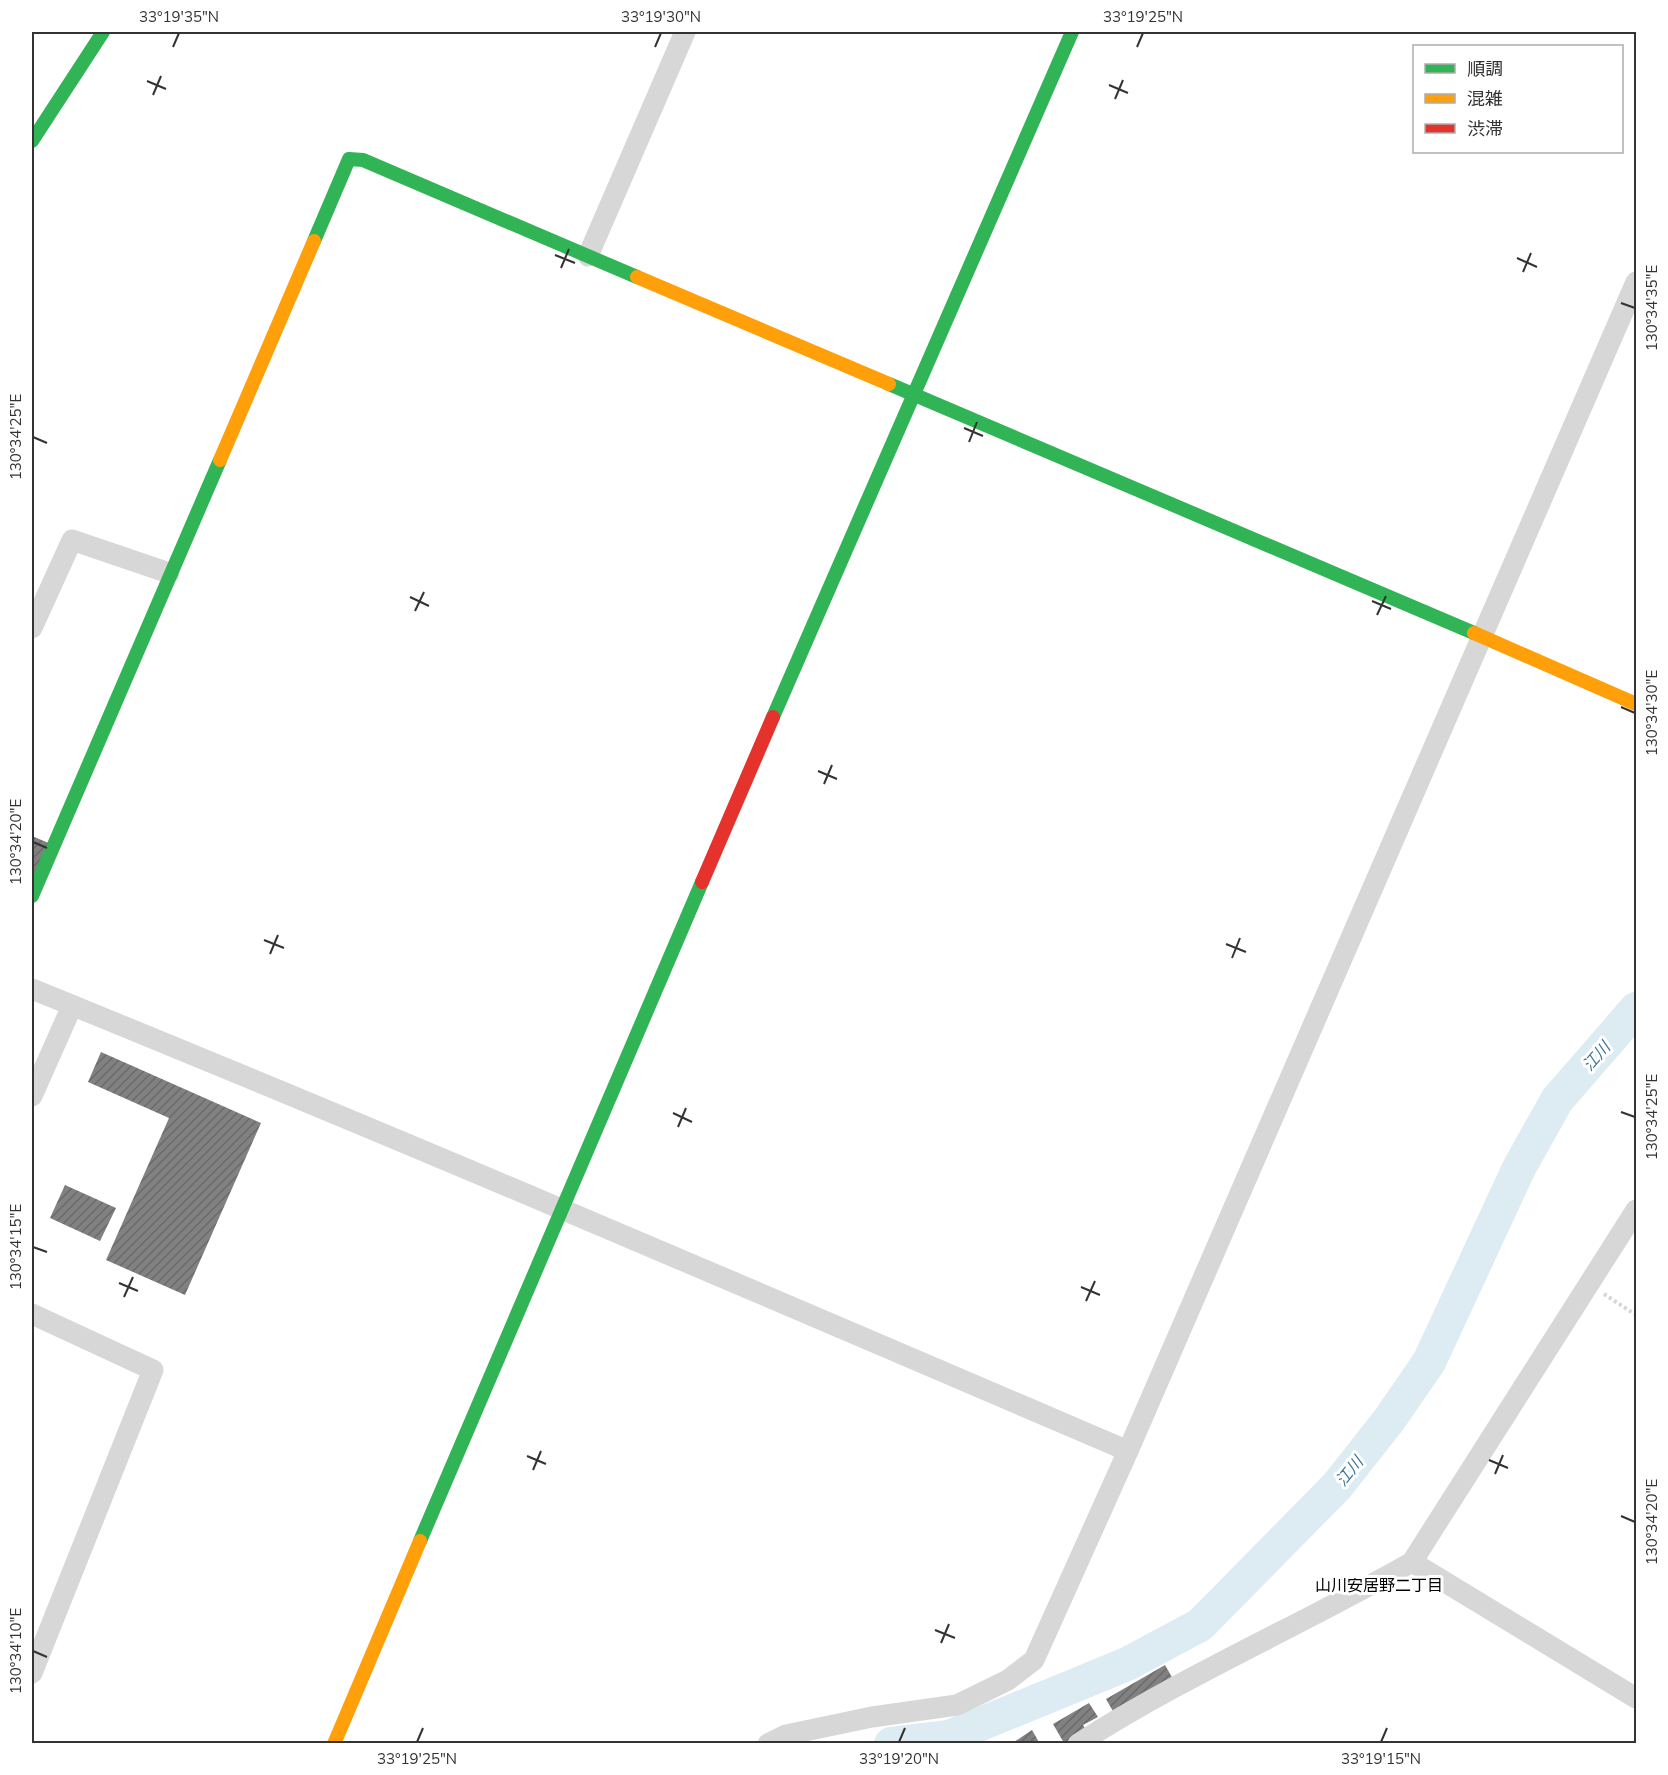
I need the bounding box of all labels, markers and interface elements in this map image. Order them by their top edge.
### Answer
text: 33°19'35"N [139,7,219,26]
text: 33°19'30"N [621,7,701,26]
text: 33°19'25"N [1103,7,1183,26]
legend [1413,45,1623,153]
text: 順調 [1467,57,1503,80]
text: 混雑 [1467,87,1503,110]
text: 渋滞 [1467,117,1503,140]
text: 130°34'35"E [1642,265,1661,351]
text: 130°34'25"E [6,394,25,480]
text: 130°34'30"E [1642,670,1661,756]
text: 130°34'20"E [6,799,25,885]
water label: 江川 [1578,1036,1615,1075]
text: 130°34'25"E [1642,1074,1661,1160]
text: 130°34'15"E [6,1204,25,1290]
water label: 江川 [1331,1451,1368,1490]
text: 130°34'20"E [1642,1479,1661,1565]
district label: 山川安居野二丁目 [1315,1575,1443,1595]
text: 130°34'10"E [6,1608,25,1694]
text: 33°19'25"N [377,1749,457,1768]
text: 33°19'20"N [859,1749,939,1768]
text: 33°19'15"N [1341,1749,1421,1768]

